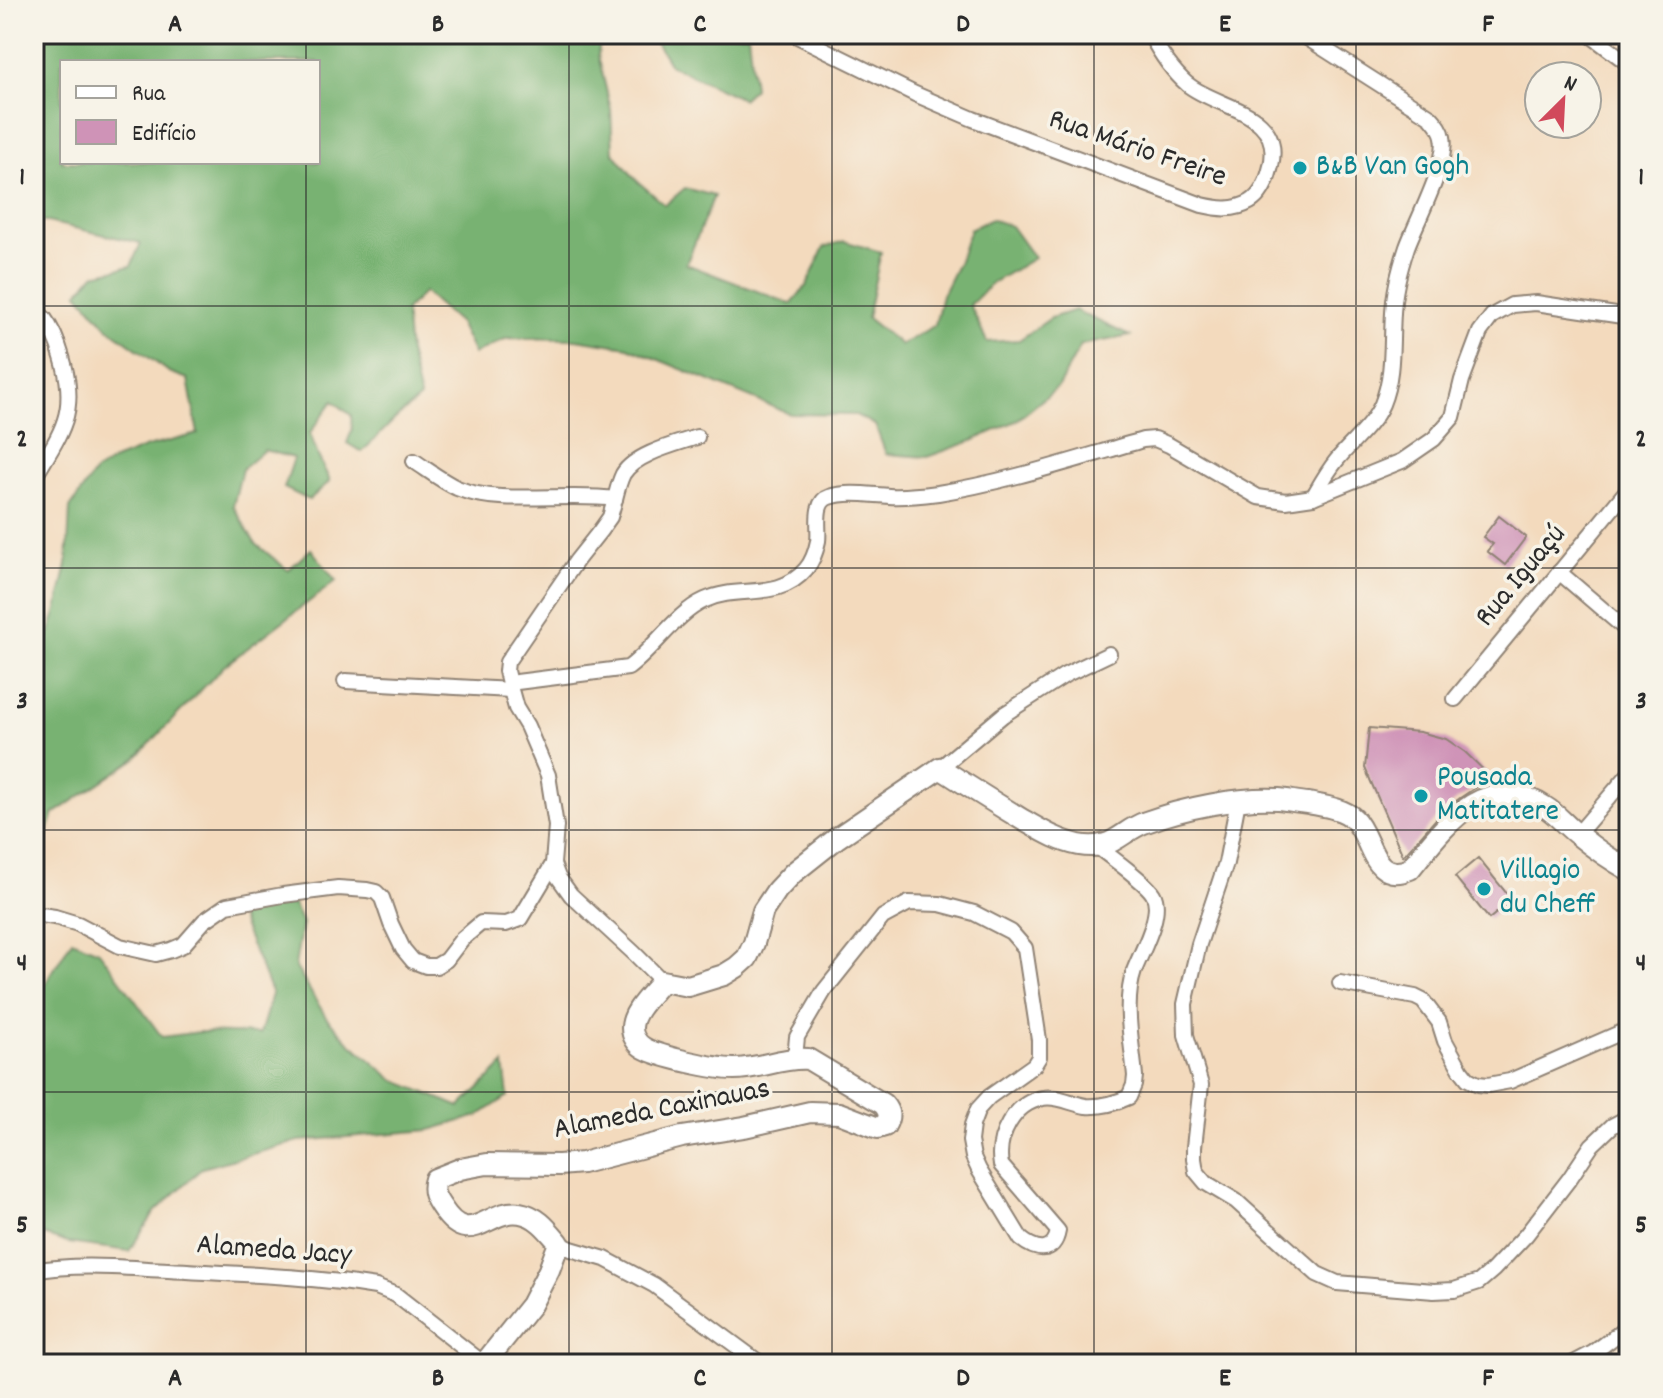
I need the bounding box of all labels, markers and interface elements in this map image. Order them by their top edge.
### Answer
text: A [168,7,182,44]
text: B [432,7,444,44]
text: C [694,7,707,44]
text: D [956,7,970,44]
text: E [1219,7,1231,44]
text: F [1482,7,1494,44]
legend [60,60,320,164]
north arrow [1523,60,1603,140]
text: N [1558,69,1581,101]
text: Rua [132,78,166,112]
street label: Rua Mário Freire [1042,99,1232,201]
text: Edifício [132,118,196,152]
place label: B&B Van Gogh [1316,147,1469,190]
marker: B&B Van Gogh [1291,159,1309,177]
text: 1 [19,160,25,197]
text: 1 [1638,160,1644,197]
text: 2 [16,422,28,459]
text: 2 [1635,422,1647,459]
street label: Rua Iguaçú [1466,516,1578,638]
text: 3 [16,684,28,721]
text: 3 [1635,684,1647,721]
place label: Pousada Matitatere [1437,758,1559,835]
marker: Pousada Matitatere [1412,787,1430,805]
place label: Villagio du Cheff [1500,851,1596,928]
marker: Villagio du Cheff [1475,880,1493,898]
text: 4 [17,946,27,983]
text: 4 [1636,946,1646,983]
street label: Alameda Caxinauas [550,1069,774,1153]
text: 5 [16,1208,28,1245]
text: 5 [1635,1208,1647,1245]
street label: Alameda Jacy [195,1225,354,1279]
text: A [168,1361,182,1398]
text: B [432,1361,444,1398]
text: C [694,1361,707,1398]
text: D [956,1361,970,1398]
text: E [1219,1361,1231,1398]
text: F [1482,1361,1494,1398]

